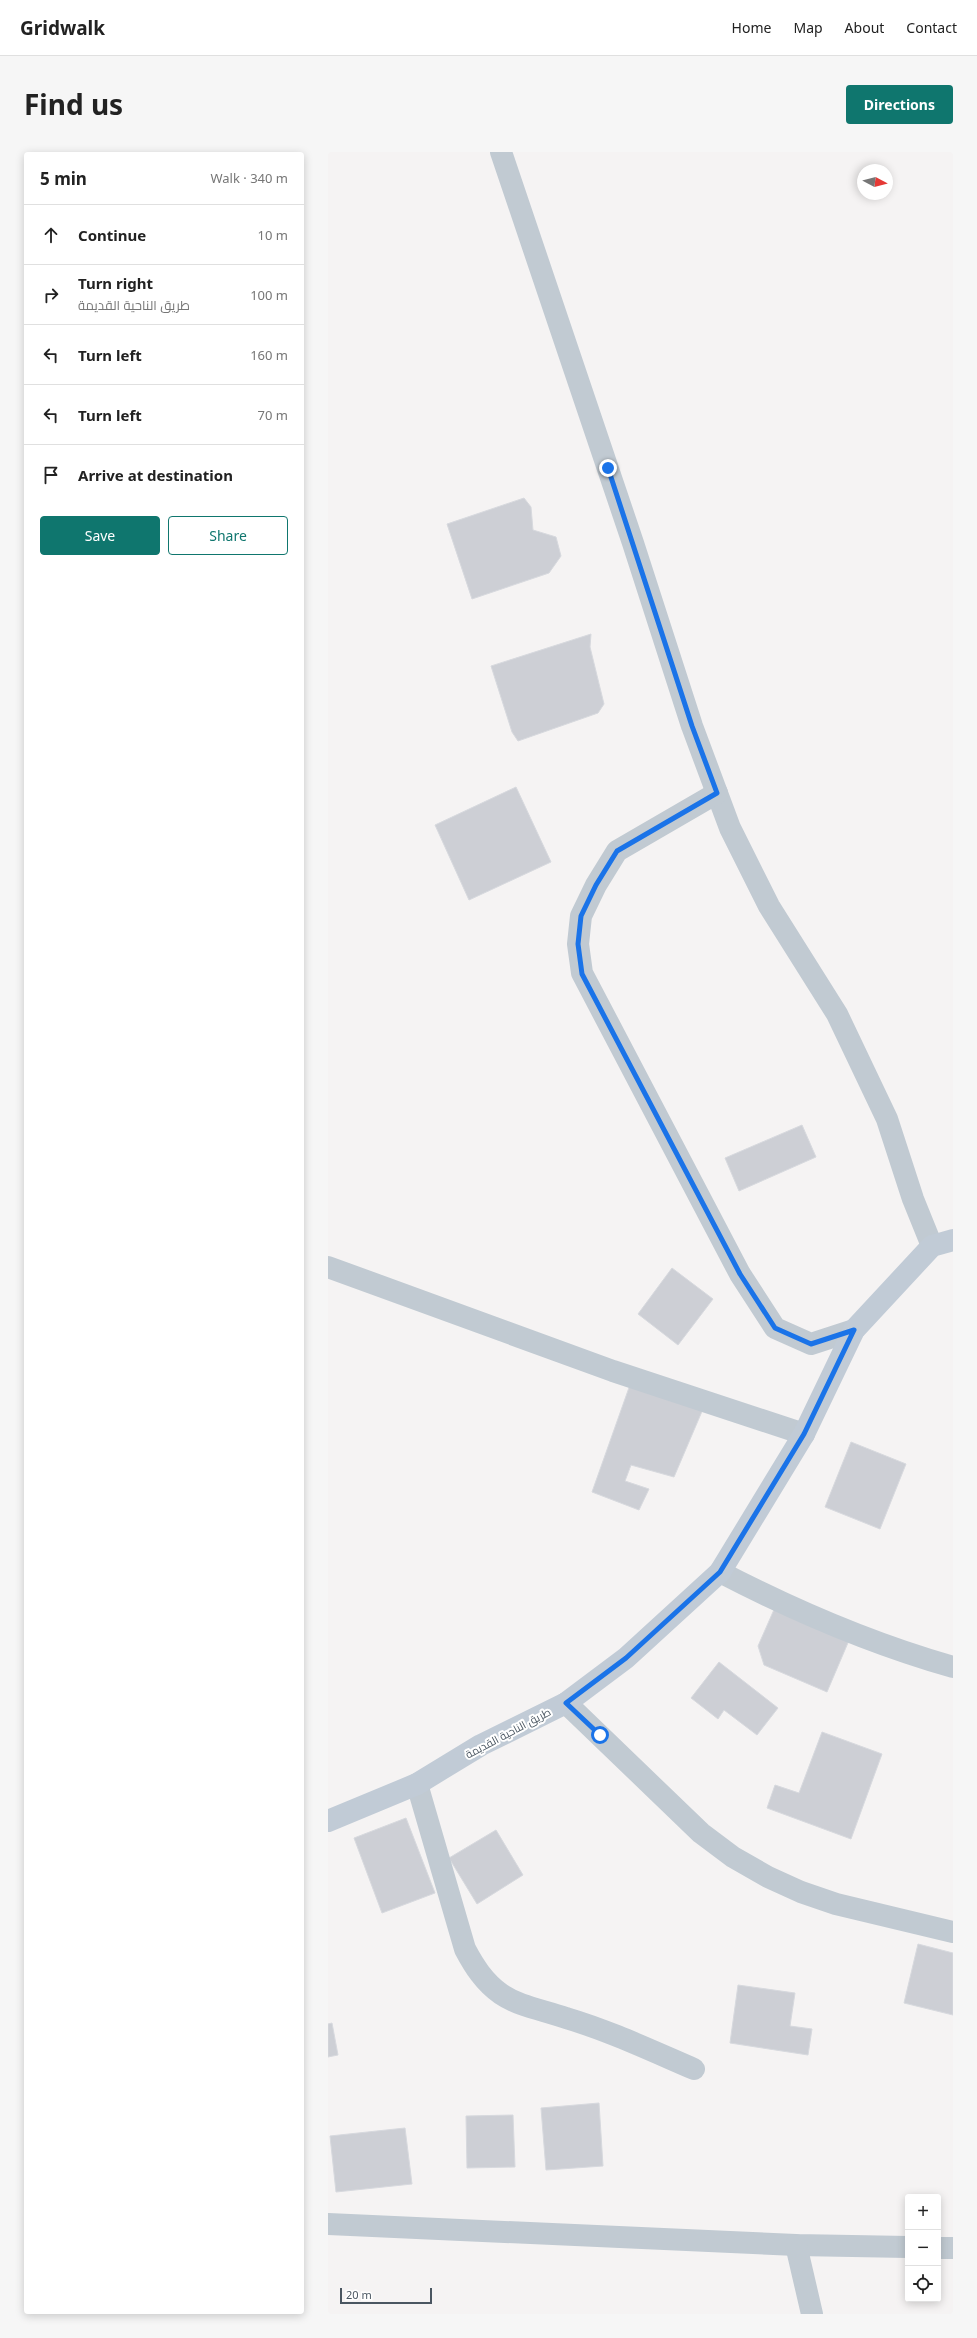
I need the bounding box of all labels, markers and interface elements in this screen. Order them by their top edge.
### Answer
text: Gridwalk [20,15,105,41]
text: Home [732,18,771,37]
text: Map [793,18,823,37]
text: About [845,18,884,37]
text: Contact [906,18,957,37]
text: Find us [24,85,123,123]
button: Directions [846,85,953,124]
north arrow [857,164,893,200]
text: 5 min [40,167,87,190]
text: Walk · 340 m [210,169,288,187]
icon: ahead [40,224,62,246]
text: Continue [78,225,146,245]
text: 10 m [258,226,288,244]
text: Turn right [78,273,153,293]
icon: right [40,284,62,306]
text: 100 m [250,286,288,304]
text: طريق الناحية القديمة [78,296,190,314]
icon: left [40,344,62,366]
text: Turn left [78,345,142,365]
text: 160 m [250,346,288,364]
icon: left [40,404,62,426]
text: Turn left [78,405,142,425]
text: 70 m [258,406,288,424]
route end [599,459,617,477]
icon: arrive [40,464,62,486]
text: Arrive at destination [78,465,233,485]
button: Save [40,516,160,555]
button: Share [168,516,288,555]
street label: طريق الناحية القديمة [462,1704,553,1761]
route start [591,1726,609,1744]
map controls [905,2194,941,2302]
button: + [905,2194,941,2230]
button: − [905,2230,941,2266]
button: locate [905,2266,941,2302]
scale bar [340,2286,432,2305]
text: 20 m [346,2287,372,2302]

